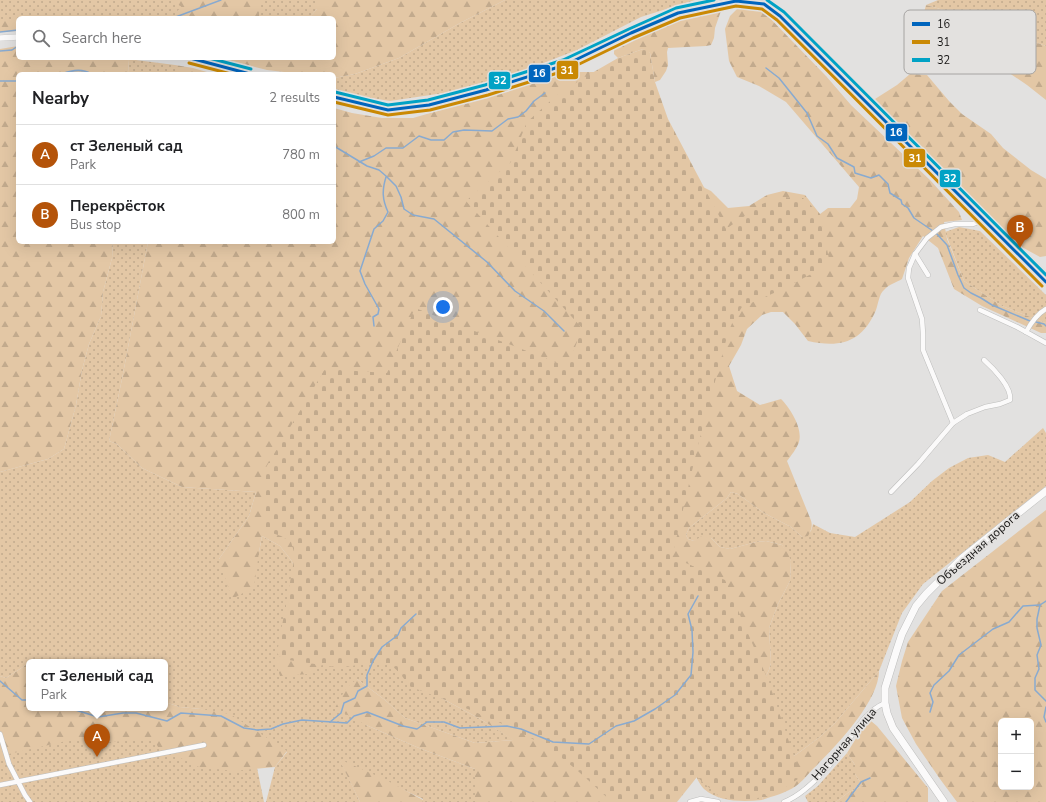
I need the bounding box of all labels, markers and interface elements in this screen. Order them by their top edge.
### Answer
legend [904,10,1036,74]
search box [16,16,336,60]
text: 16 [937,17,951,32]
icon: search [30,27,52,49]
text: Search here [62,28,142,48]
text: 31 [937,35,950,50]
text: 32 [937,53,950,68]
line badge: 31 [556,60,579,80]
text: 31 [560,63,574,78]
line badge: 16 [528,64,551,83]
text: 16 [532,66,546,81]
line badge: 32 [488,71,511,90]
text: 32 [493,73,507,88]
text: Nearby [32,87,89,110]
text: 2 results [269,89,320,107]
line badge: 16 [885,123,908,142]
text: 16 [889,125,903,140]
text: ст Зеленый сад [70,136,182,156]
text: A [40,146,50,164]
text: 780 m [282,146,320,164]
line badge: 31 [903,148,926,168]
text: 31 [908,151,922,166]
text: Park [70,156,96,174]
line badge: 32 [939,169,961,188]
text: 32 [943,171,957,186]
text: Перекрёсток [70,196,165,216]
text: B [41,206,49,224]
text: 800 m [282,206,320,224]
pin: B [1007,215,1033,248]
text: Bus stop [70,216,121,234]
your location [433,297,453,317]
street label: Объездная дорога [933,507,1023,589]
popup [26,659,168,711]
text: ст Зеленый сад [41,666,153,686]
text: Park [41,686,67,704]
street label: Нагорная улица [808,704,880,784]
map controls [998,718,1034,790]
button: + [998,718,1034,754]
pin: A [84,724,110,757]
button: − [998,754,1034,790]

